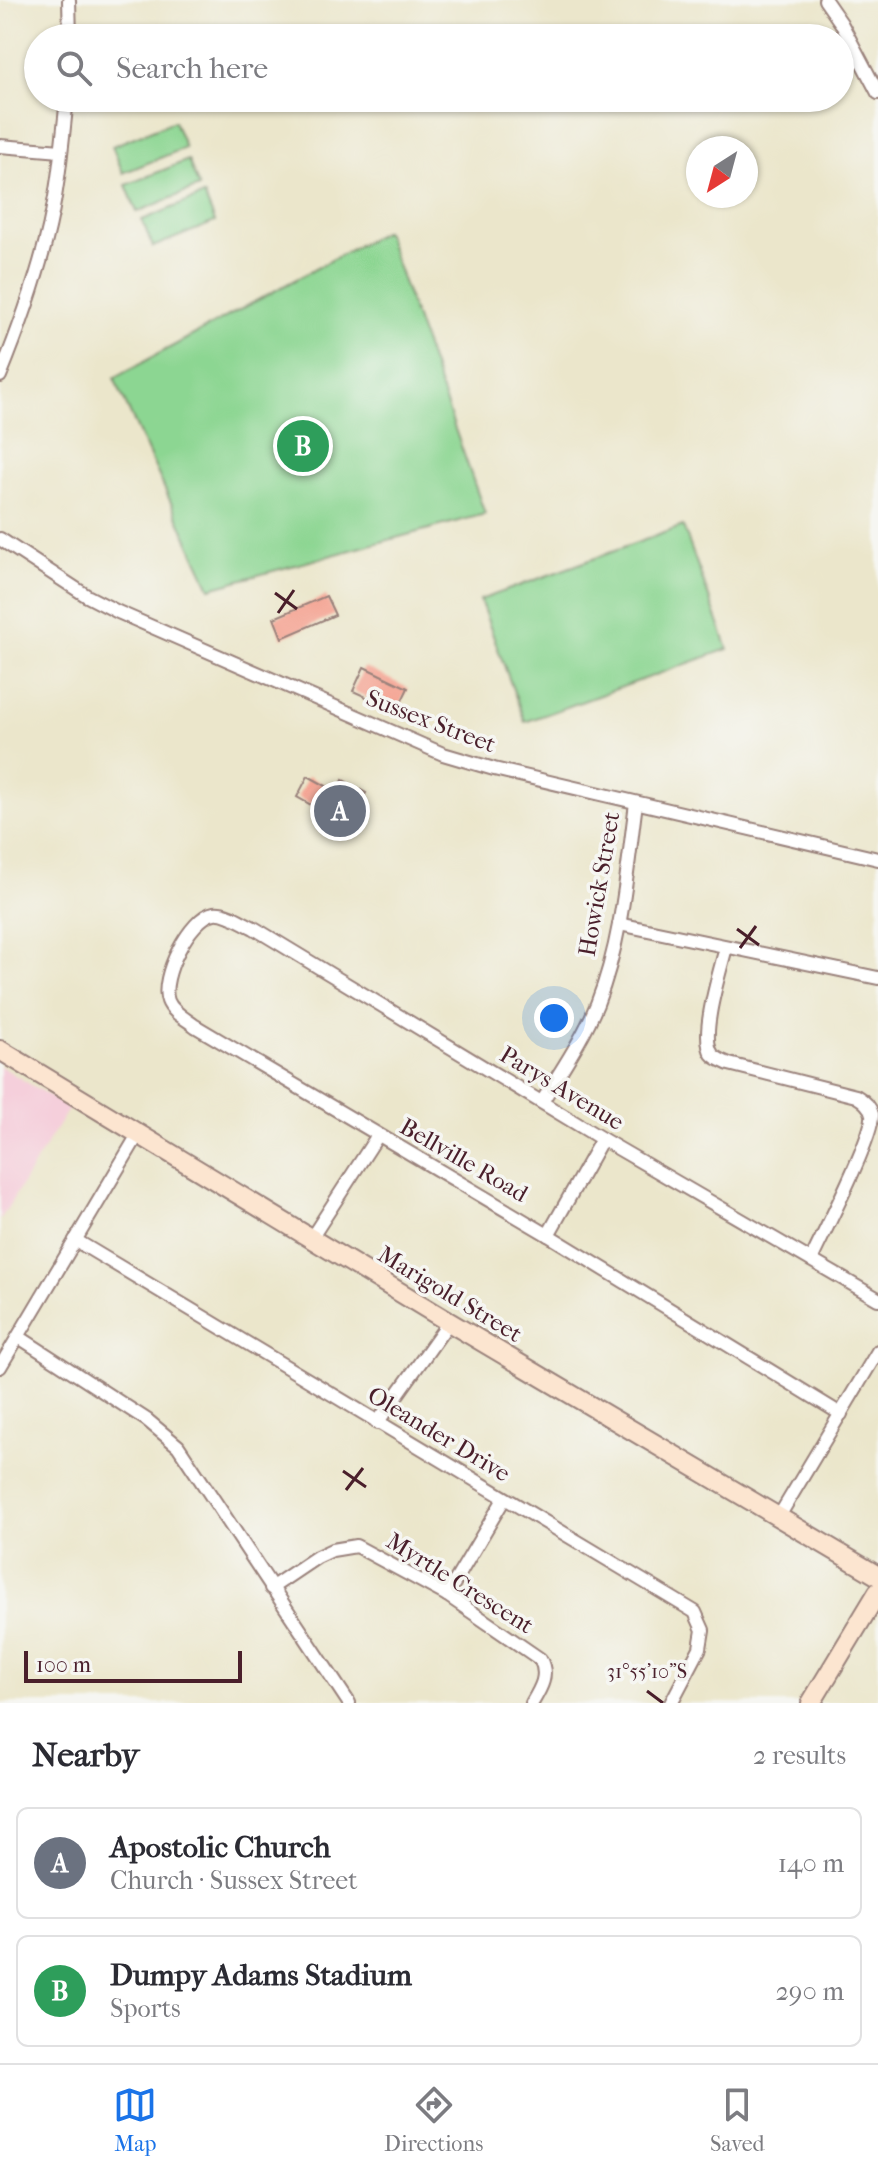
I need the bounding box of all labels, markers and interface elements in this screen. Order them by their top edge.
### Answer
search box [24,24,854,112]
icon: search [52,46,96,90]
text: Search here [116,51,268,86]
north arrow [686,136,758,208]
pin: B [277,416,329,476]
street label: Sussex Street [362,684,500,759]
pin: A [314,781,366,841]
street label: Howick Street [572,809,626,959]
your location [534,998,574,1038]
street label: Parys Avenue [495,1040,629,1136]
street label: Bellville Road [395,1112,534,1208]
street label: Marigold Street [373,1240,527,1348]
street label: Oleander Drive [363,1380,515,1488]
street label: Myrtle Crescent [381,1527,539,1640]
scale bar [24,1647,242,1683]
text: 100 m [36,1652,91,1678]
text: 31°55'10"S [607,1660,687,1683]
text: Nearby [32,1735,139,1775]
text: 2 results [753,1740,846,1771]
text: Apostolic Church [110,1830,331,1865]
text: A [52,1848,68,1879]
text: 140 m [778,1848,844,1879]
text: Church · Sussex Street [110,1865,357,1896]
text: Dumpy Adams Stadium [110,1958,412,1993]
text: B [52,1976,68,2007]
text: 290 m [775,1976,844,2007]
text: Sports [110,1993,181,2024]
tab: Map [113,2083,157,2157]
tab: Directions [384,2083,483,2157]
tab: Saved [710,2083,765,2157]

